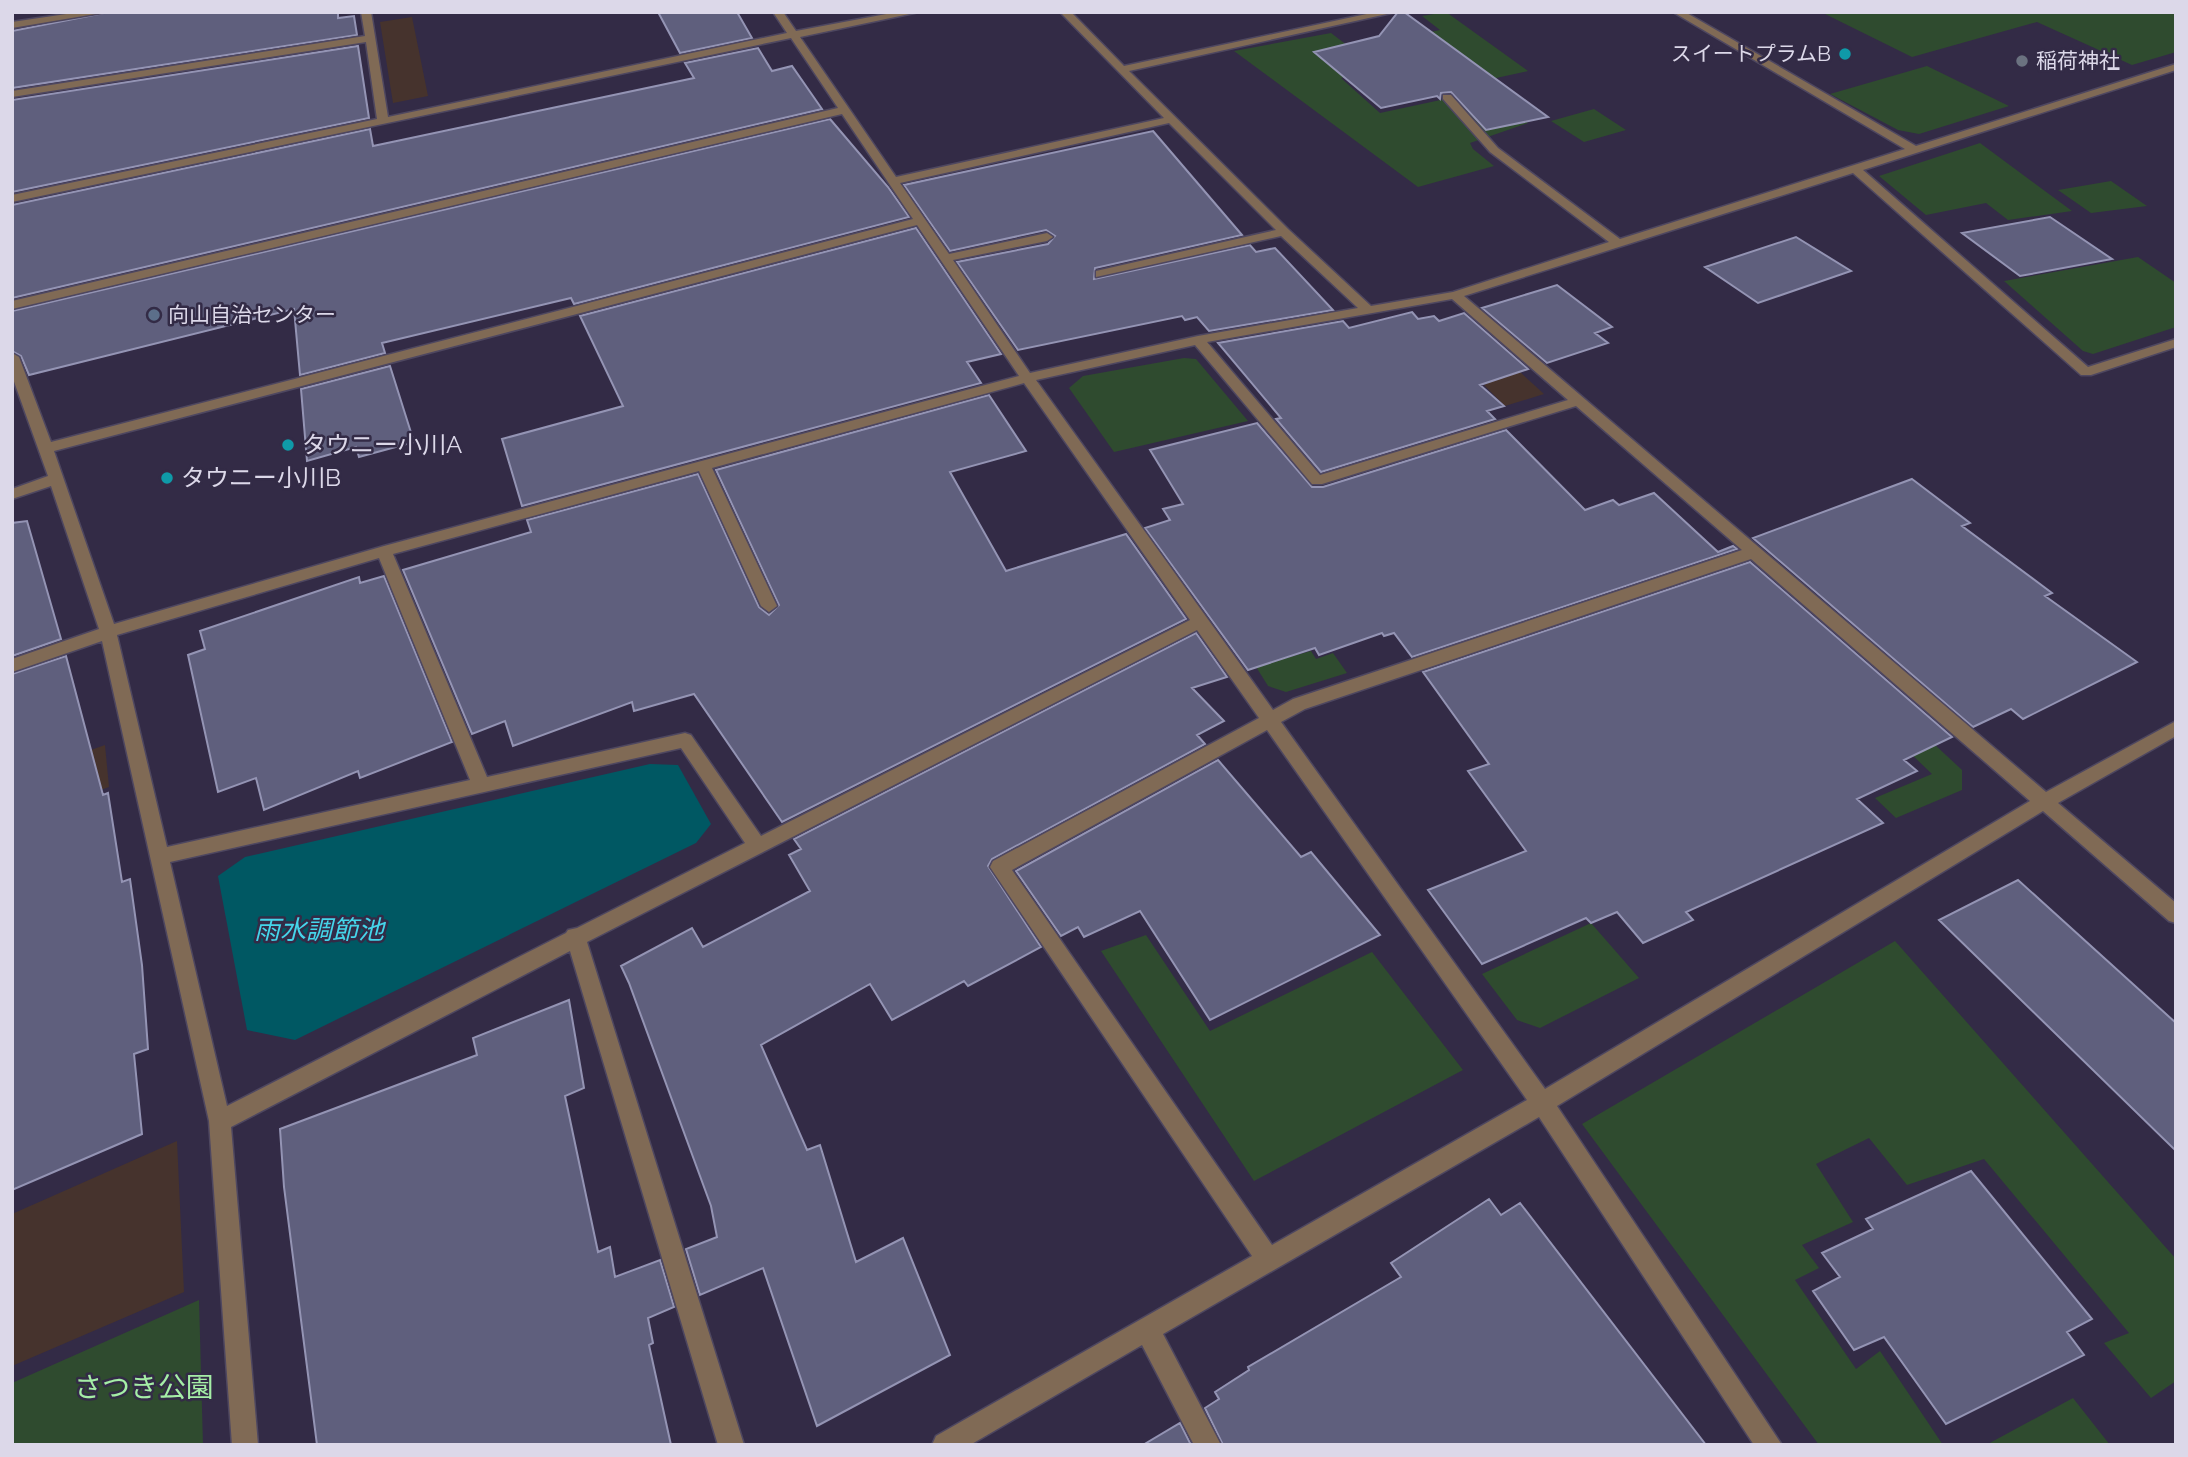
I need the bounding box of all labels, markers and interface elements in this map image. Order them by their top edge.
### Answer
place label: スイートプラムB [1671,41,1831,66]
marker: スイートプラムB [1837,46,1853,62]
place label: 稲荷神社 [2036,48,2120,73]
marker: 稲荷神社 [2014,53,2030,69]
place label: 向山自治センター [168,302,336,327]
marker: 向山自治センター [146,307,162,323]
place label: タウニー小川A [302,430,462,459]
marker: タウニー小川A [280,437,296,453]
place label: タウニー小川B [181,463,341,492]
marker: タウニー小川B [159,470,175,486]
water label: 雨水調節池 [254,915,387,945]
park label: さつき公園 [74,1371,214,1404]

